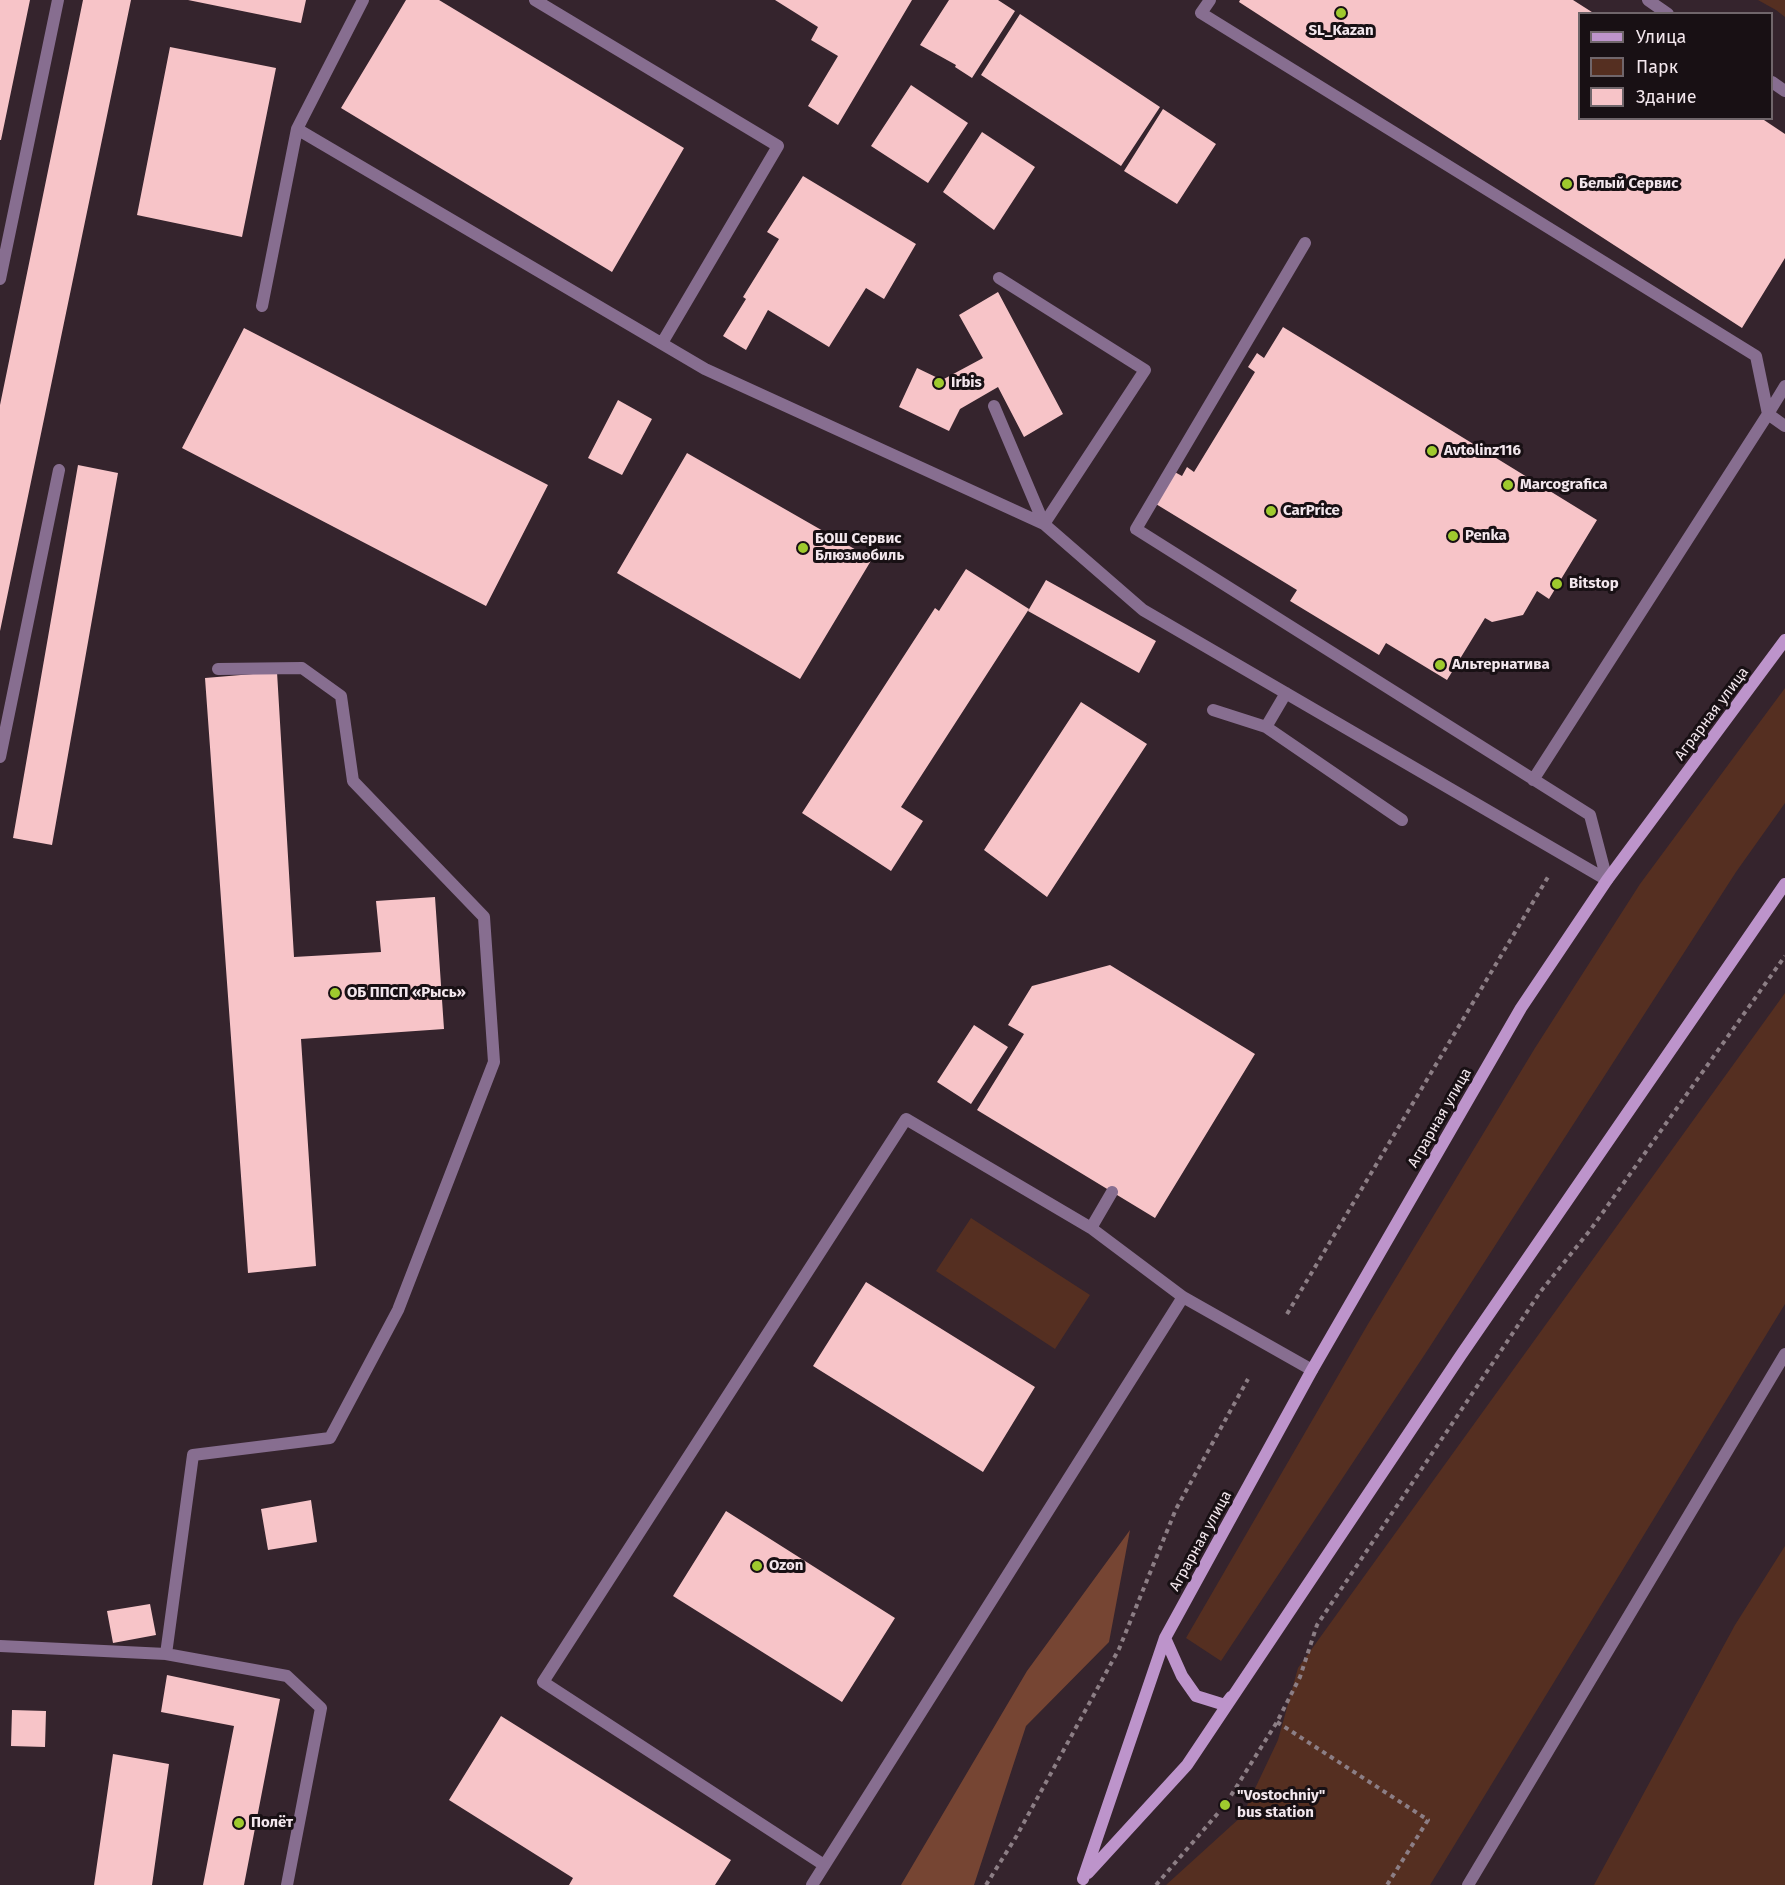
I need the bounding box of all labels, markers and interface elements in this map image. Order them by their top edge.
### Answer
marker: SL_Kazan [1334,6,1348,20]
legend [1578,12,1773,120]
place label: SL_Kazan [1308,22,1374,40]
text: Улица [1636,26,1686,48]
text: Парк [1636,56,1678,78]
text: Здание [1636,86,1697,108]
place label: Белый Сервис [1579,175,1678,193]
marker: Белый Сервис [1560,177,1574,191]
place label: Irbis [951,374,982,392]
marker: Irbis [932,376,946,390]
place label: Avtolinz116 [1444,442,1521,460]
marker: Avtolinz116 [1425,444,1439,458]
place label: Marcografica [1520,476,1607,494]
marker: Marcografica [1501,478,1515,492]
place label: CarPrice [1283,502,1340,520]
marker: CarPrice [1264,504,1278,518]
place label: Penka [1465,527,1507,545]
marker: Penka [1446,529,1460,543]
place label: БОШ Сервис Блюзмобиль [815,530,904,565]
marker: БОШ Сервис Блюзмобиль [796,541,810,555]
place label: Bitstop [1569,575,1619,593]
marker: Bitstop [1550,577,1564,591]
place label: Альтернатива [1452,656,1550,674]
marker: Альтернатива [1433,658,1447,672]
street label: Аграрная улица [1671,664,1753,764]
place label: ОБ ППСП «Рысь» [347,984,466,1002]
marker: ОБ ППСП «Рысь» [328,986,342,1000]
street label: Аграрная улица [1404,1065,1476,1171]
street label: Аграрная улица [1166,1488,1236,1594]
place label: Ozon [769,1557,803,1575]
marker: Ozon [750,1559,764,1573]
place label: "Vostochniy" bus station [1237,1787,1325,1822]
marker: "Vostochniy" bus station [1218,1798,1232,1812]
place label: Полёт [251,1814,293,1832]
marker: Полёт [232,1816,246,1830]

